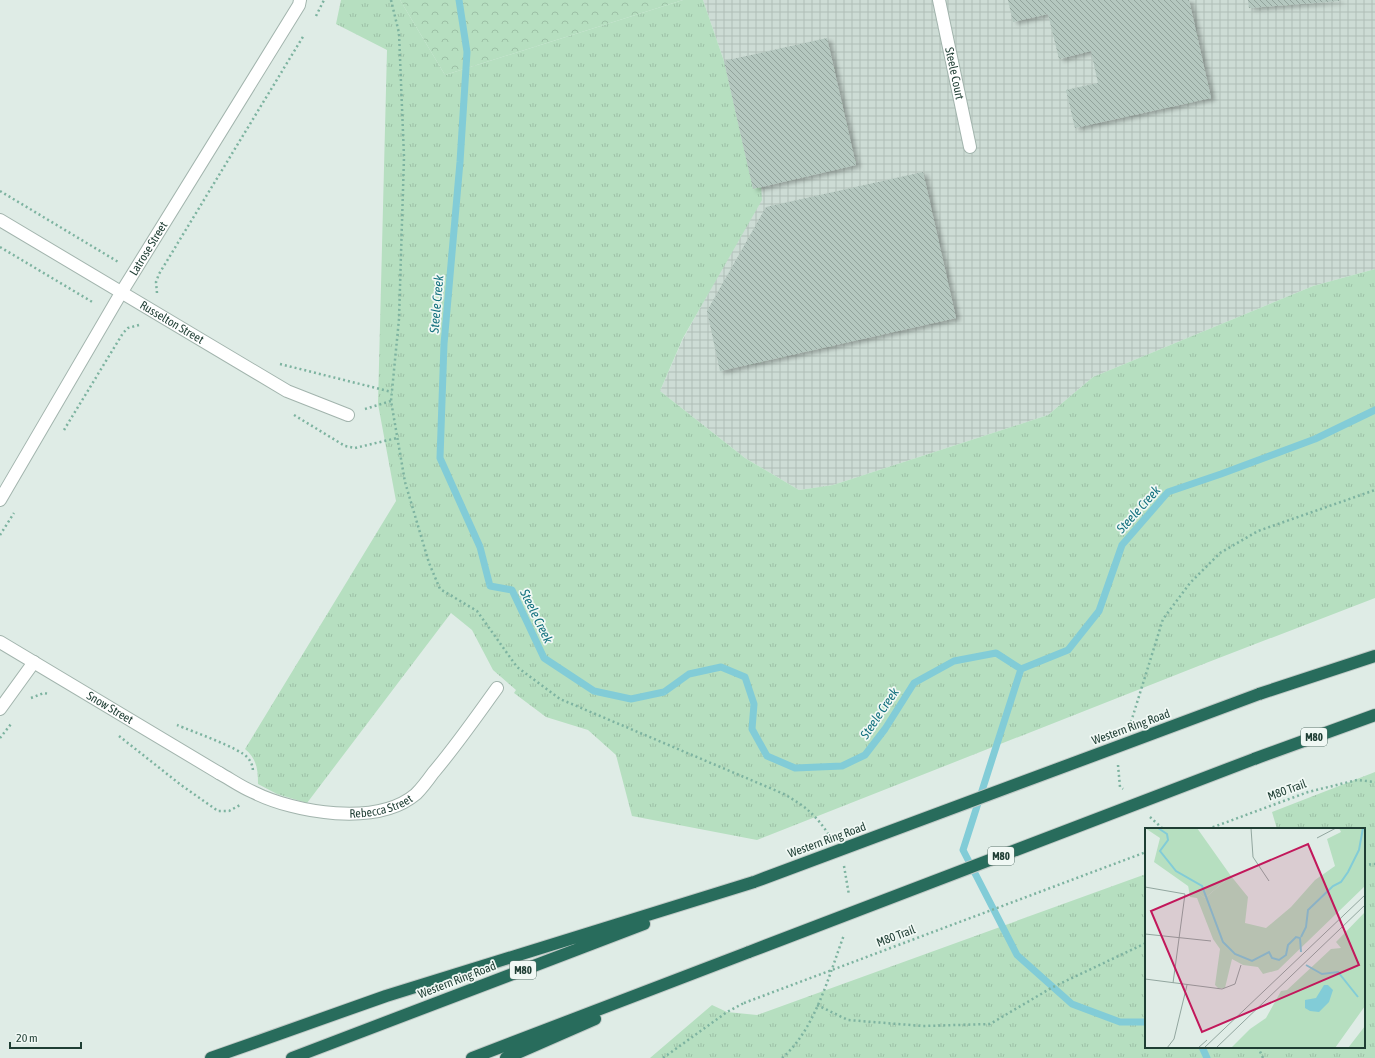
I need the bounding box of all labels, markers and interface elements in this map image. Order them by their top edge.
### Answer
street label: Steele Court [942,46,967,101]
street label: Latrose Street [127,219,171,278]
water label: Steele Creek [426,274,447,335]
street label: Russelton Street [137,298,207,347]
water label: Steele Creek [1113,483,1164,537]
water label: Steele Creek [517,586,556,646]
water label: Steele Creek [856,685,902,742]
street label: Snow Street [84,688,136,727]
street label: Western Ring Road [1090,706,1172,748]
road number: M80 [1301,728,1327,746]
street label: M80 Trail [1266,776,1309,803]
street label: Rebecca Street [349,791,416,821]
street label: Western Ring Road [786,819,868,861]
inset map [1145,828,1365,1048]
road number: M80 [988,847,1014,865]
street label: M80 Trail [875,922,918,950]
street label: Western Ring Road [416,959,498,1001]
road number: M80 [510,961,536,979]
scale bar [10,1024,81,1050]
text: 20 m [16,1031,38,1045]

